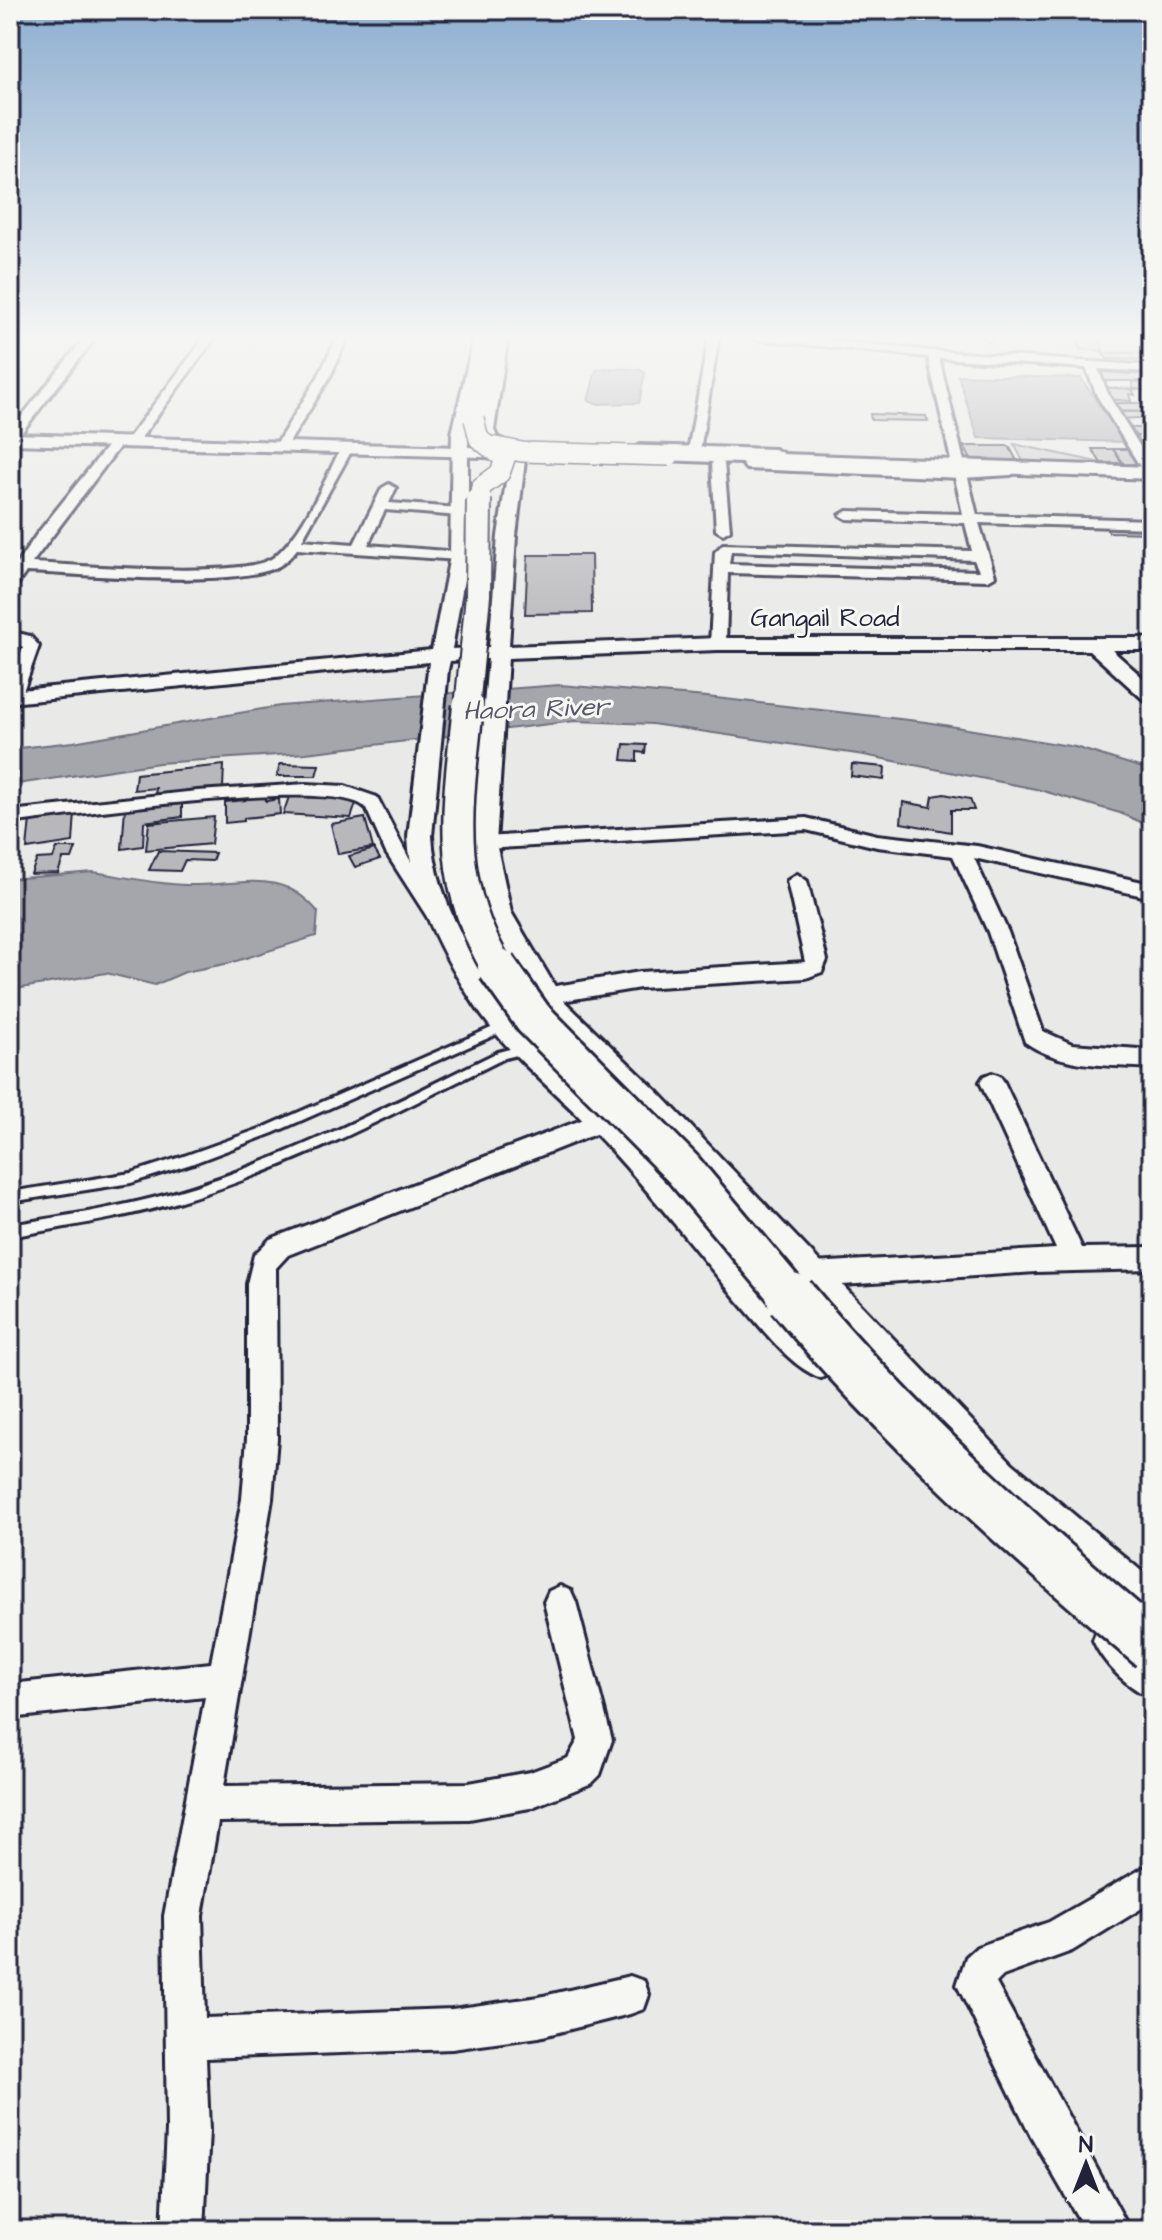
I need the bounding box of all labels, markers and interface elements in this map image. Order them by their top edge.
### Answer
street label: Gangail Road [750,600,900,638]
water label: Haora River [462,688,612,730]
north arrow [1046,2124,1126,2204]
text: N [1079,2130,1093,2161]

